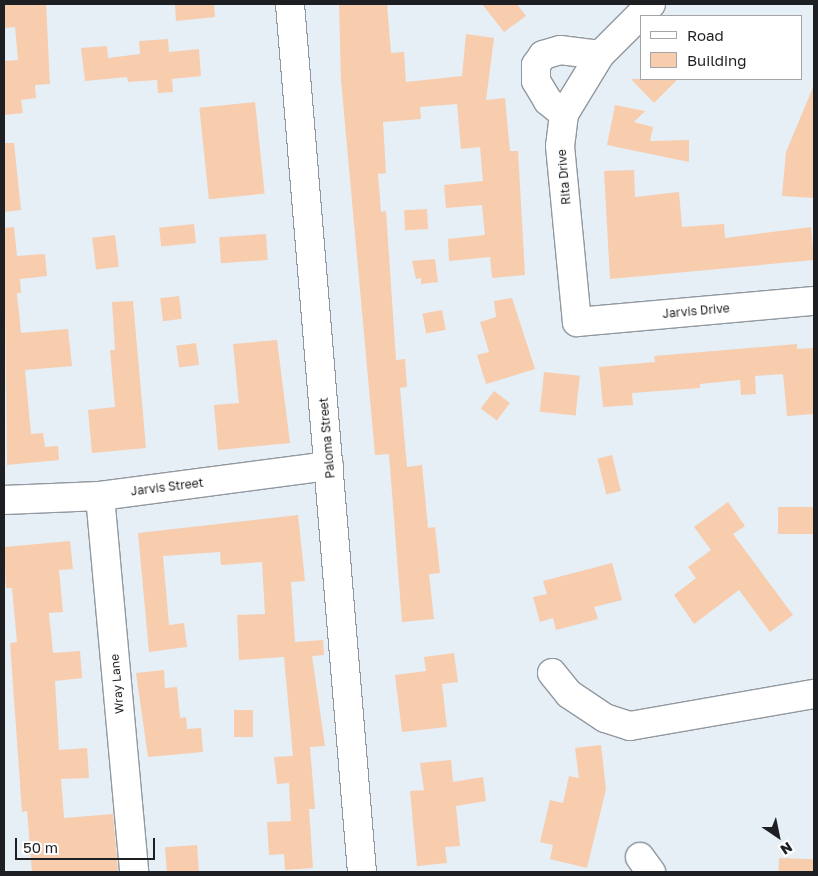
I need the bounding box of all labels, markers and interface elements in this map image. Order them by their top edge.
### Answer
legend [640,15,803,80]
text: Road [687,26,724,44]
text: Building [687,51,747,69]
street label: Rita Drive [554,149,574,205]
street label: Jarvis Drive [662,301,730,321]
street label: Paloma Street [316,397,338,479]
street label: Jarvis Street [130,475,204,499]
street label: Wray Lane [107,653,127,715]
north arrow [753,811,803,861]
scale bar [18,828,158,860]
text: 50 m [23,838,58,856]
text: N [778,839,796,859]

